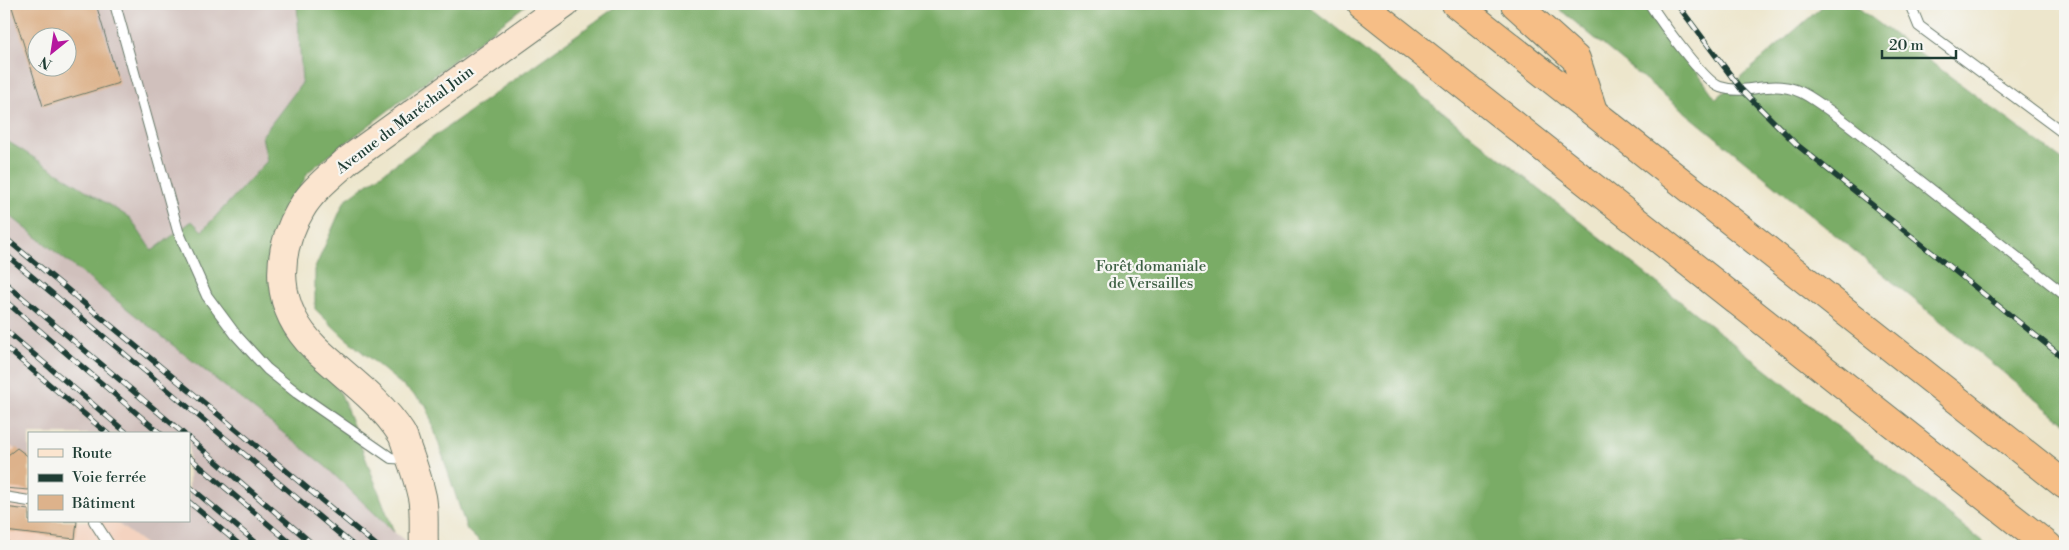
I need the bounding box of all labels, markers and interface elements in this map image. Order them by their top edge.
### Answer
north arrow [28,28,78,78]
scale bar [1882,28,1955,60]
text: 20 m [1889,36,1924,55]
text: N [37,52,55,73]
street label: Avenue du Maréchal Juin [331,62,478,179]
park label: Forêt domaniale de Versailles [1096,257,1206,293]
legend [28,432,190,522]
text: Route [72,444,112,463]
text: Voie ferrée [71,468,146,487]
text: Bâtiment [71,494,136,513]

